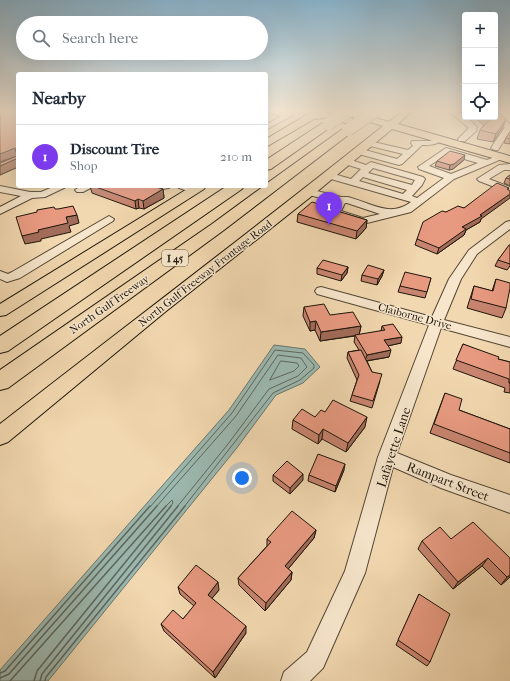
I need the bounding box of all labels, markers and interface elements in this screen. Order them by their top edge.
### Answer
map controls [462,12,498,120]
button: + [462,12,498,48]
search box [16,16,268,60]
icon: search [30,27,52,49]
text: Search here [62,29,138,47]
button: − [462,48,498,84]
button: locate [462,84,498,120]
text: Nearby [32,88,86,108]
text: Discount Tire [70,140,159,158]
text: 1 [43,149,47,164]
text: 210 m [220,149,252,164]
text: Shop [70,158,98,173]
pin: 1 [316,192,342,225]
street label: North Gulf Freeway Frontage Road [136,217,275,330]
road number: I 45 [162,250,188,266]
street label: North Gulf Freeway [67,271,152,337]
street label: Claiborne Drive [377,300,454,333]
street label: Lafayette Lane [373,405,414,489]
street label: Rampart Street [405,459,491,504]
your location [232,468,252,488]

